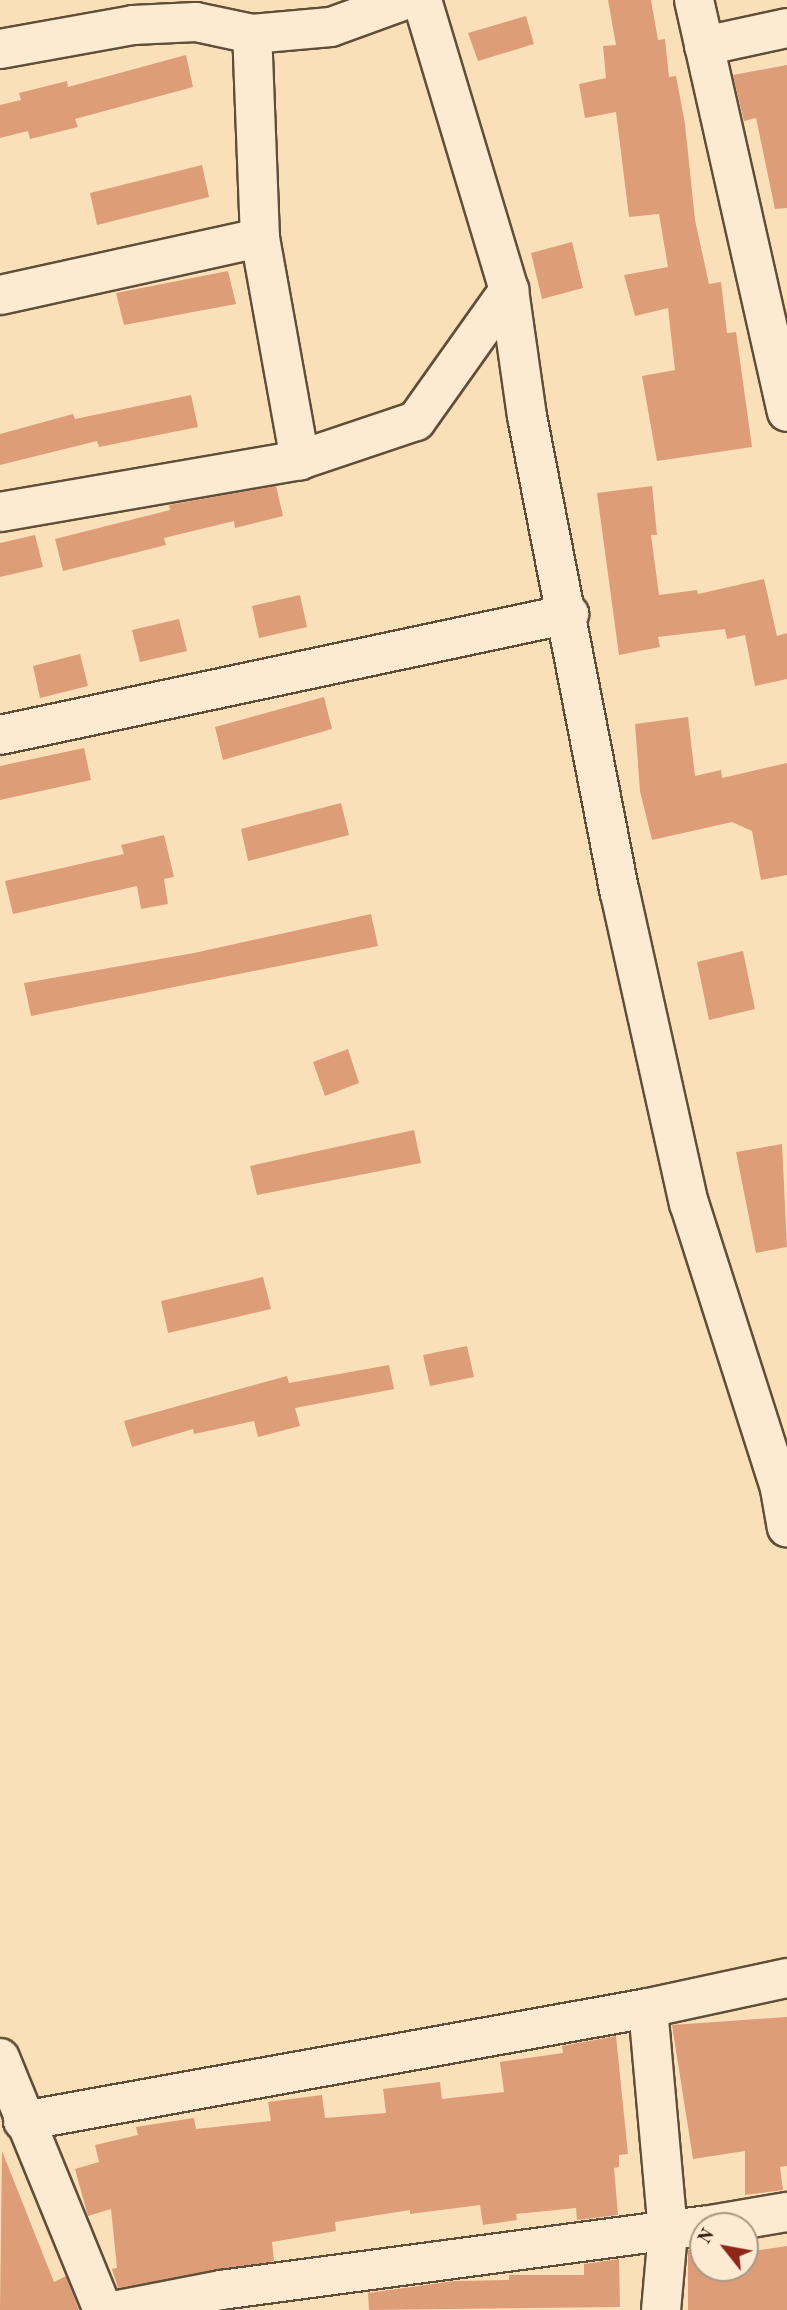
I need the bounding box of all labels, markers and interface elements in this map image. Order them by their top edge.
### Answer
north arrow [689,2212,759,2282]
text: N [695,2226,719,2248]

